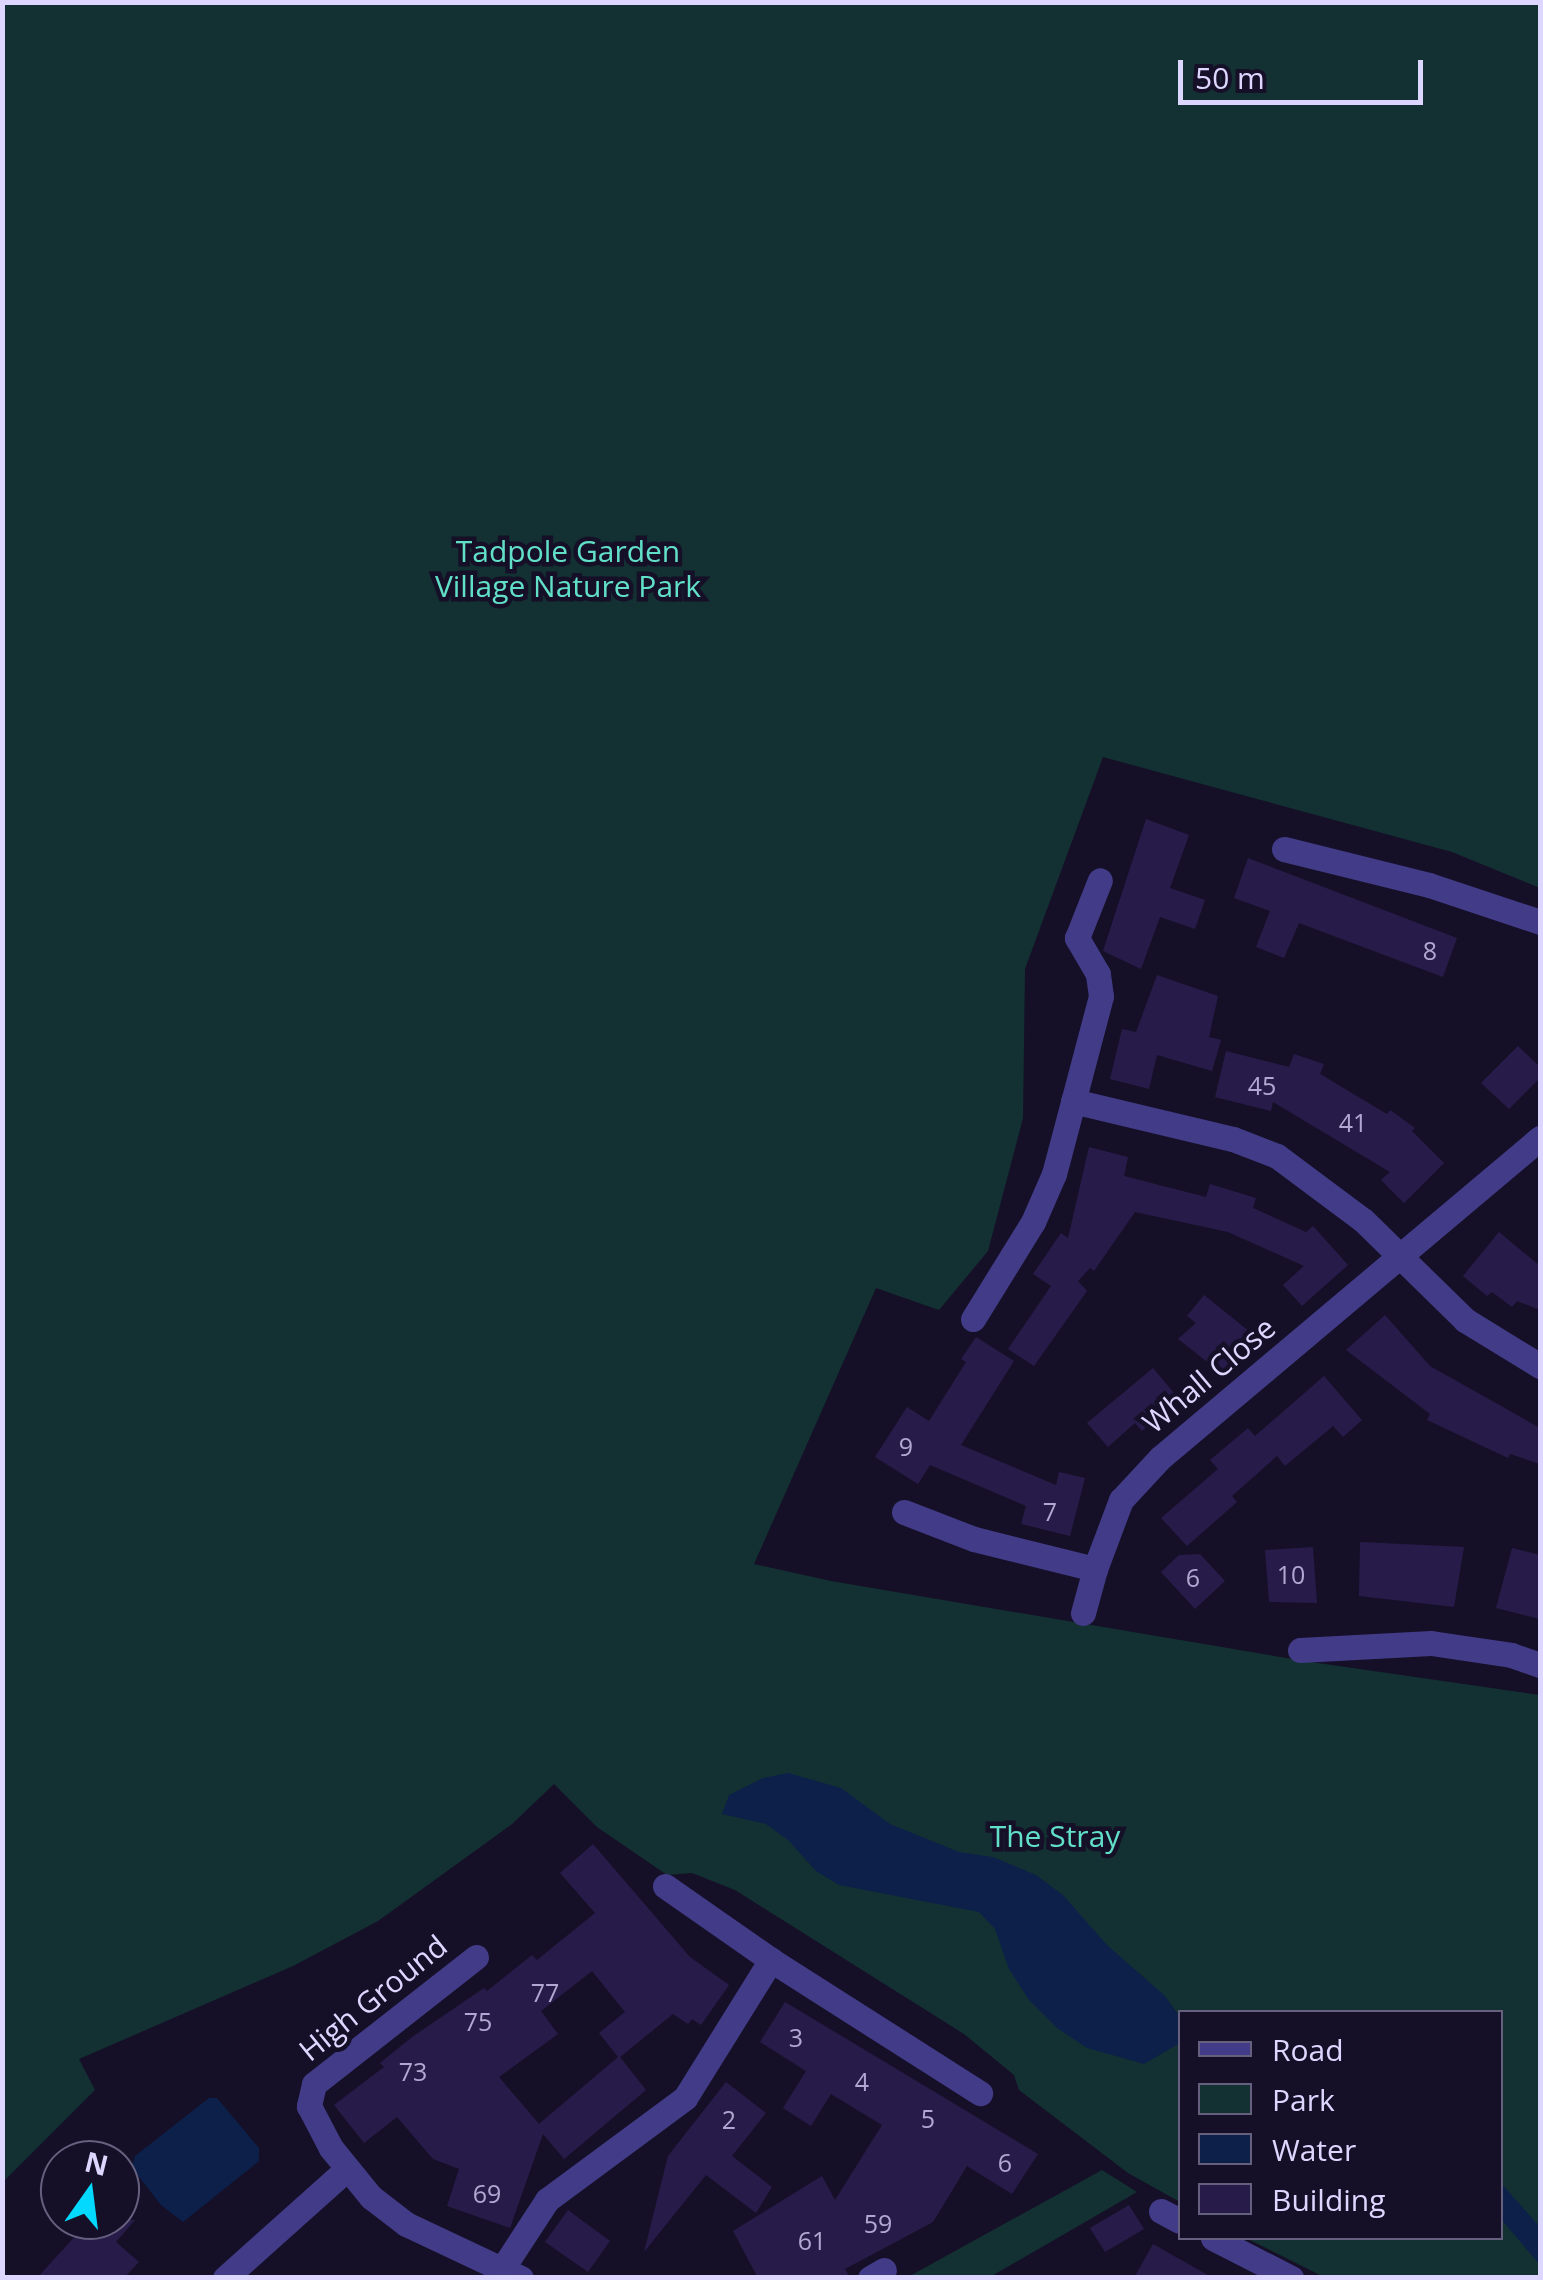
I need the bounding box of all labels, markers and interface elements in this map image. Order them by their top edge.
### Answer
scale bar [1183,40,1428,102]
text: 50 m [1195,57,1265,98]
park label: Tadpole Garden Village Nature Park [435,533,701,604]
house number: 8 [1423,935,1437,965]
house number: 45 [1248,1070,1276,1100]
house number: 41 [1339,1107,1367,1137]
street label: Whall Close [1136,1309,1282,1441]
house number: 9 [899,1431,913,1461]
house number: 7 [1043,1496,1057,1526]
house number: 10 [1277,1559,1305,1589]
house number: 6 [1186,1562,1200,1592]
park label: The Stray [990,1818,1120,1854]
street label: High Ground [292,1928,454,2068]
house number: 77 [531,1977,559,2007]
house number: 75 [464,2006,492,2036]
legend [1178,2010,1503,2240]
house number: 3 [789,2022,803,2052]
text: Road [1272,2029,1344,2070]
house number: 73 [399,2056,427,2086]
house number: 4 [855,2066,869,2096]
text: Park [1272,2079,1335,2120]
house number: 5 [921,2103,935,2133]
house number: 2 [722,2104,736,2134]
text: Water [1272,2129,1356,2170]
north arrow [40,2140,140,2240]
text: N [81,2142,112,2184]
house number: 6 [998,2147,1012,2177]
house number: 69 [473,2178,501,2208]
text: Building [1272,2179,1386,2220]
house number: 59 [864,2208,892,2238]
house number: 61 [798,2225,826,2255]

